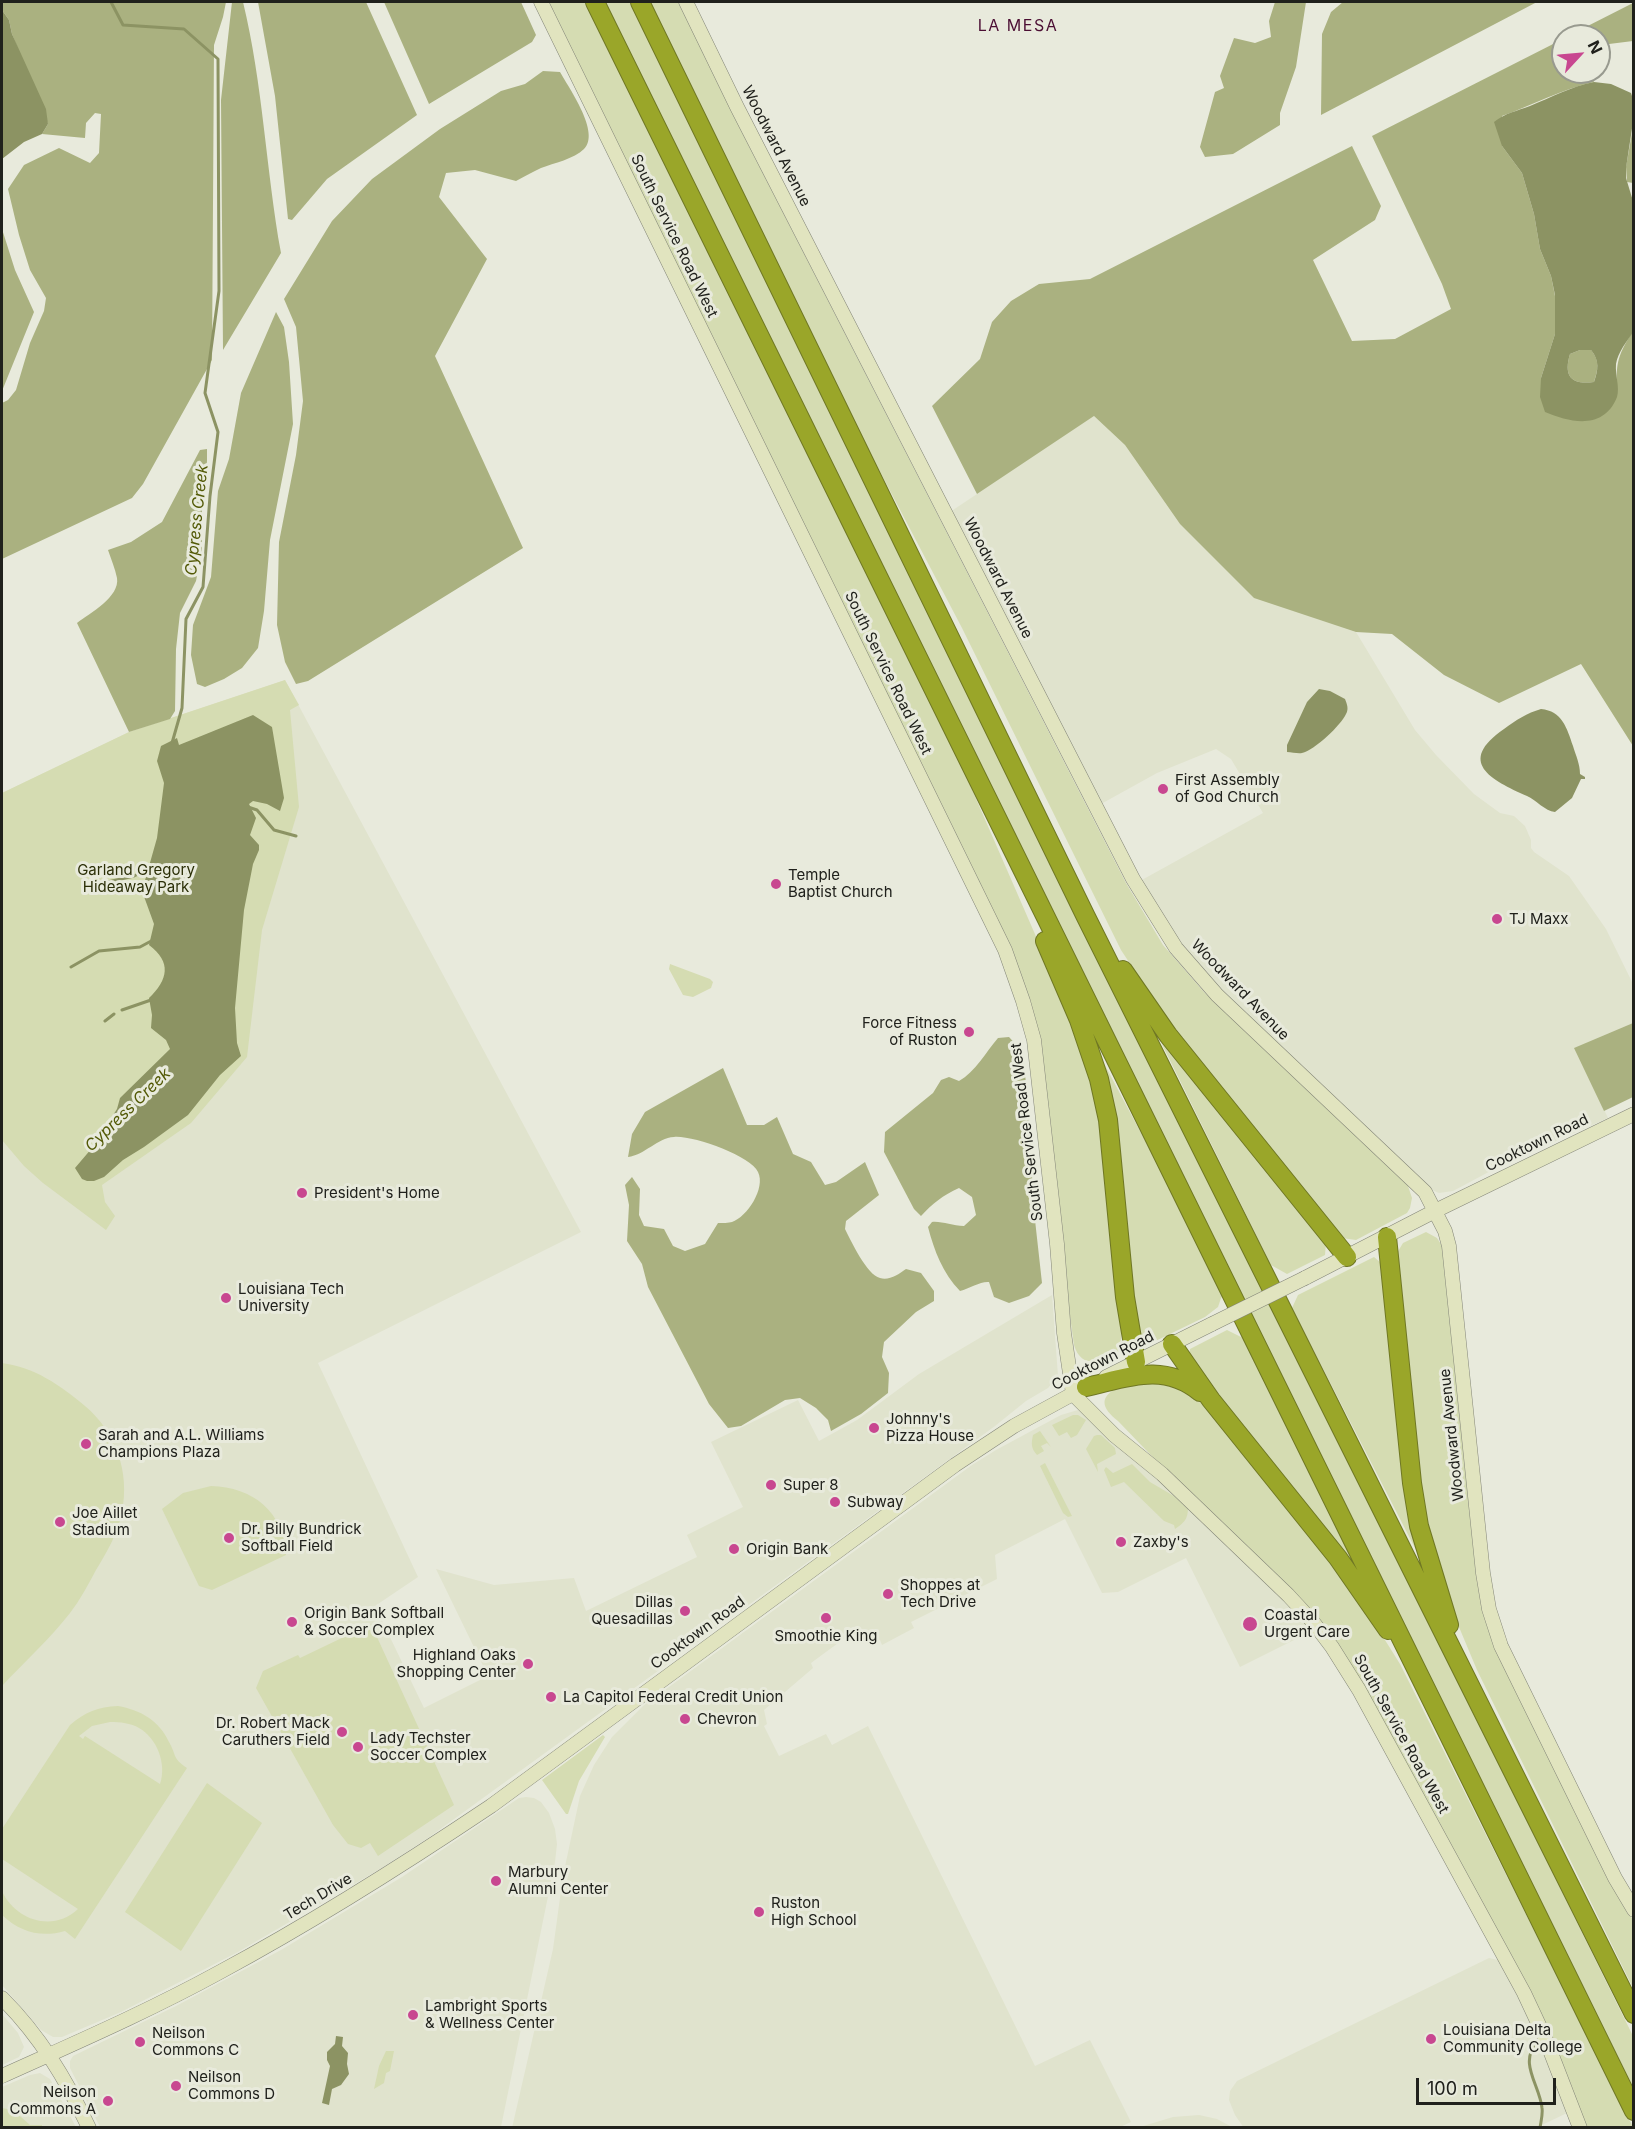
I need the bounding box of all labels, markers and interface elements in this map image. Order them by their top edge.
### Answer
district label: LA MESA [978,16,1058,36]
north arrow [1551,24,1611,84]
text: N [1584,37,1607,57]
street label: Woodward Avenue [738,82,814,210]
street label: South Service Road West [627,151,721,321]
water label: Cypress Creek [182,464,212,576]
street label: Woodward Avenue [960,514,1036,642]
street label: South Service Road West [841,588,935,758]
place label: First Assembly of God Church [1175,771,1280,806]
marker: First Assembly of God Church [1156,782,1170,796]
park label: Garland Gregory Hideaway Park [77,861,195,896]
place label: Temple Baptist Church [788,866,893,901]
marker: Temple Baptist Church [769,877,783,891]
place label: TJ Maxx [1509,910,1568,928]
marker: TJ Maxx [1490,912,1504,926]
street label: Woodward Avenue [1187,936,1293,1044]
place label: Force Fitness of Ruston [862,1014,957,1049]
marker: Force Fitness of Ruston [962,1025,976,1039]
street label: South Service Road West [1007,1042,1047,1222]
water label: Cypress Creek [81,1064,175,1156]
street label: Cooktown Road [1483,1110,1591,1176]
place label: President's Home [314,1184,440,1202]
marker: President's Home [295,1186,309,1200]
place label: Louisiana Tech University [238,1280,344,1315]
marker: Louisiana Tech University [219,1291,233,1305]
street label: Cooktown Road [1049,1328,1157,1394]
street label: Woodward Avenue [1436,1368,1468,1502]
place label: Johnny's Pizza House [886,1410,974,1445]
marker: Johnny's Pizza House [867,1421,881,1435]
place label: Sarah and A.L. Williams Champions Plaza [98,1426,264,1461]
marker: Sarah and A.L. Williams Champions Plaza [79,1437,93,1451]
place label: Super 8 [783,1476,839,1494]
marker: Super 8 [764,1478,778,1492]
place label: Subway [847,1493,903,1511]
marker: Subway [828,1495,842,1509]
place label: Joe Aillet Stadium [72,1504,138,1539]
marker: Joe Aillet Stadium [53,1515,67,1529]
place label: Dr. Billy Bundrick Softball Field [241,1520,362,1555]
marker: Dr. Billy Bundrick Softball Field [222,1531,236,1545]
place label: Zaxby's [1133,1533,1189,1551]
marker: Zaxby's [1114,1535,1128,1549]
place label: Origin Bank [746,1540,828,1558]
marker: Origin Bank [727,1542,741,1556]
place label: Shoppes at Tech Drive [900,1576,980,1611]
marker: Shoppes at Tech Drive [881,1587,895,1601]
place label: Dillas Quesadillas [591,1593,673,1628]
street label: Cooktown Road [647,1593,749,1673]
place label: Origin Bank Softball & Soccer Complex [304,1604,444,1639]
marker: Dillas Quesadillas [678,1604,692,1618]
place label: Coastal Urgent Care [1264,1606,1350,1641]
marker: Smoothie King [819,1611,833,1625]
marker: Origin Bank Softball & Soccer Complex [285,1615,299,1629]
marker: Coastal Urgent Care [1241,1615,1259,1633]
place label: Smoothie King [774,1627,878,1645]
place label: Highland Oaks Shopping Center [397,1646,516,1681]
street label: South Service Road West [1350,1651,1452,1817]
marker: Highland Oaks Shopping Center [521,1657,535,1671]
place label: La Capitol Federal Credit Union [563,1688,783,1706]
marker: La Capitol Federal Credit Union [544,1690,558,1704]
place label: Chevron [697,1710,757,1728]
marker: Chevron [678,1712,692,1726]
place label: Dr. Robert Mack Caruthers Field [216,1714,330,1749]
marker: Dr. Robert Mack Caruthers Field [335,1725,349,1739]
place label: Lady Techster Soccer Complex [370,1729,487,1764]
marker: Lady Techster Soccer Complex [351,1740,365,1754]
place label: Marbury Alumni Center [508,1863,608,1898]
street label: Tech Drive [281,1870,355,1924]
marker: Marbury Alumni Center [489,1874,503,1888]
place label: Ruston High School [771,1894,857,1929]
marker: Ruston High School [752,1905,766,1919]
place label: Lambright Sports & Wellness Center [425,1997,554,2032]
marker: Lambright Sports & Wellness Center [406,2008,420,2022]
place label: Louisiana Delta Community College [1443,2021,1582,2056]
place label: Neilson Commons C [152,2024,239,2059]
marker: Louisiana Delta Community College [1424,2032,1438,2046]
marker: Neilson Commons C [133,2035,147,2049]
scale bar [1419,2066,1558,2104]
place label: Neilson Commons D [188,2068,275,2103]
text: 100 m [1427,2078,1478,2099]
marker: Neilson Commons D [169,2079,183,2093]
place label: Neilson Commons A [9,2083,96,2118]
marker: Neilson Commons A [101,2094,115,2108]

